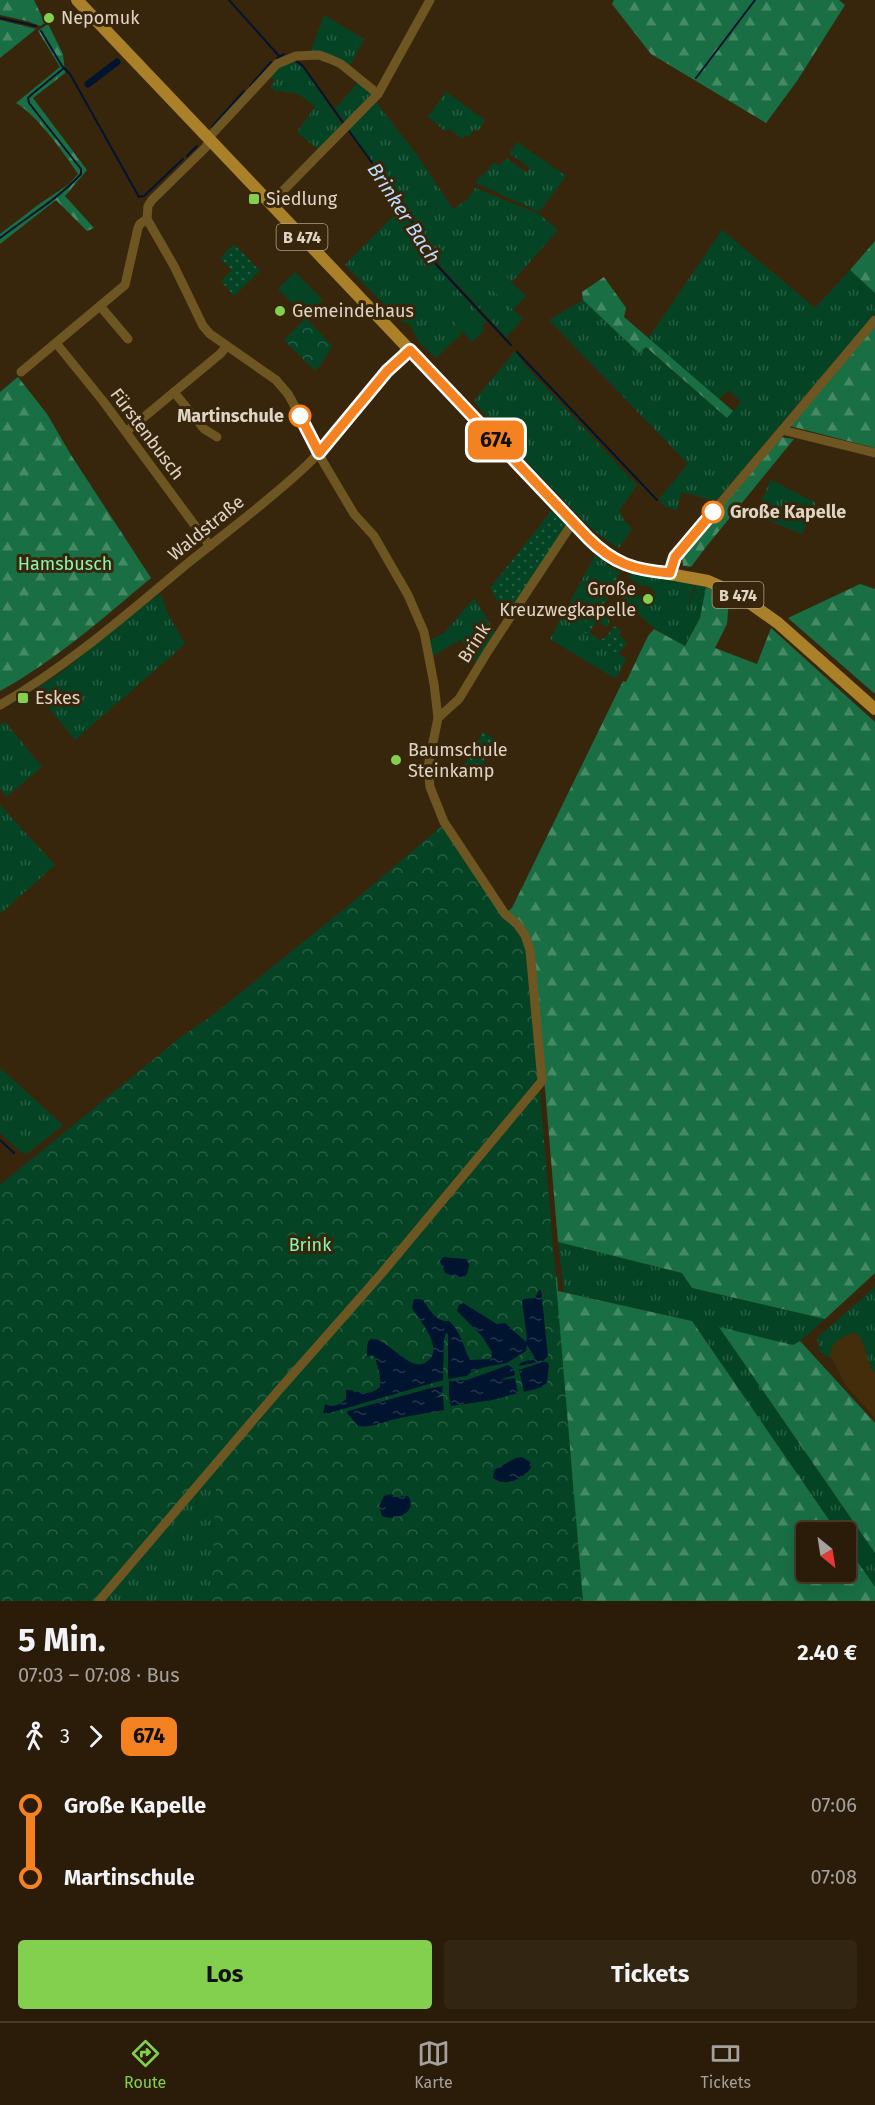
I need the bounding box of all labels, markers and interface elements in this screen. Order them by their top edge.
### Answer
place label: Nepomuk [61,7,140,29]
marker: Nepomuk [42,11,56,25]
water label: Brinker Bach [363,158,445,268]
place label: Siedlung [266,188,338,210]
marker: Siedlung [247,192,261,206]
road number: B 474 [276,224,328,250]
place label: Gemeindehaus [292,300,414,322]
marker: Gemeindehaus [273,304,287,318]
street label: Fürstenbusch [105,384,189,484]
place label: Martinschule [177,405,284,427]
marker: Martinschule [289,405,311,427]
line badge: 674 [462,420,530,460]
text: 674 [480,427,512,453]
street label: Waldstraße [164,491,248,565]
marker: Große Kapelle [702,501,724,523]
place label: Große Kapelle [730,501,846,523]
park label: Hamsbusch [18,553,112,575]
place label: Große Kreuzwegkapelle [499,578,636,621]
road number: B 474 [712,582,764,608]
marker: Große Kreuzwegkapelle [641,592,655,606]
street label: Brink [453,618,495,667]
place label: Eskes [35,687,80,709]
marker: Eskes [16,691,30,705]
place label: Baumschule Steinkamp [408,739,508,782]
marker: Baumschule Steinkamp [389,753,403,767]
park label: Brink [289,1234,332,1256]
north arrow [796,1522,856,1582]
map controls [796,1522,856,1582]
text: 5 Min. [18,1620,106,1660]
text: 2.40 € [797,1639,857,1666]
text: 07:03 – 07:08 · Bus [18,1663,180,1687]
icon: walk [18,1720,51,1753]
icon: forward [79,1720,112,1753]
text: 674 [133,1723,165,1749]
text: 3 [60,1724,70,1748]
text: Große Kapelle [64,1792,206,1819]
text: 07:06 [811,1793,857,1817]
text: Martinschule [64,1864,195,1891]
text: 07:08 [810,1865,857,1889]
button: Los [18,1940,432,2009]
button: Tickets [444,1940,857,2009]
tab: Route [124,2037,166,2092]
tab: Karte [414,2037,453,2092]
tab: Tickets [701,2037,751,2092]

